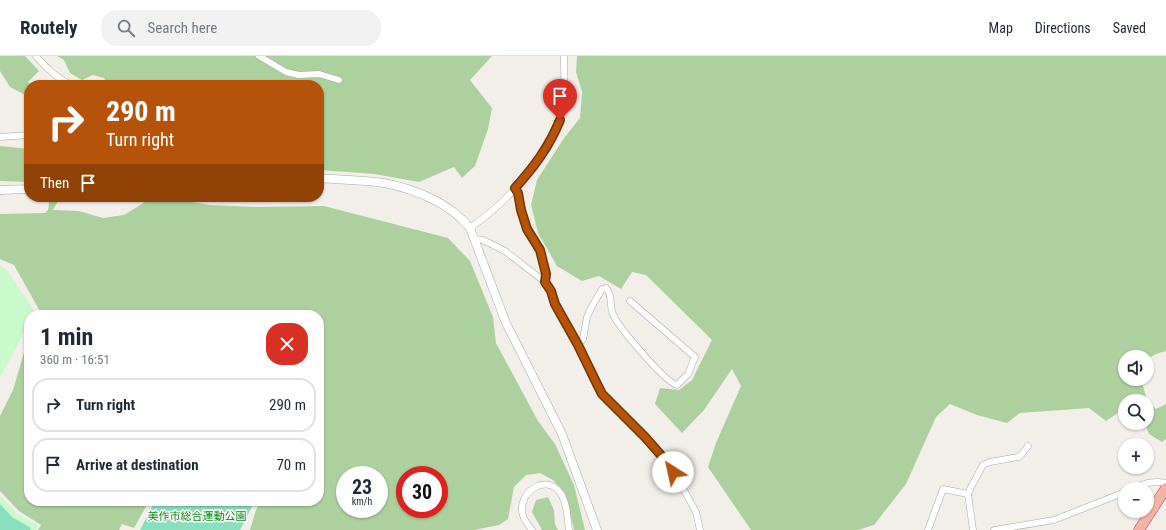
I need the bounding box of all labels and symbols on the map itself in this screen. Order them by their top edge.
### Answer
pin [543,79,577,120]
position arrow [652,451,694,493]
speed limit sign: 30 [396,466,448,518]
park label: 美作市総合運動公園 [148,510,247,523]

